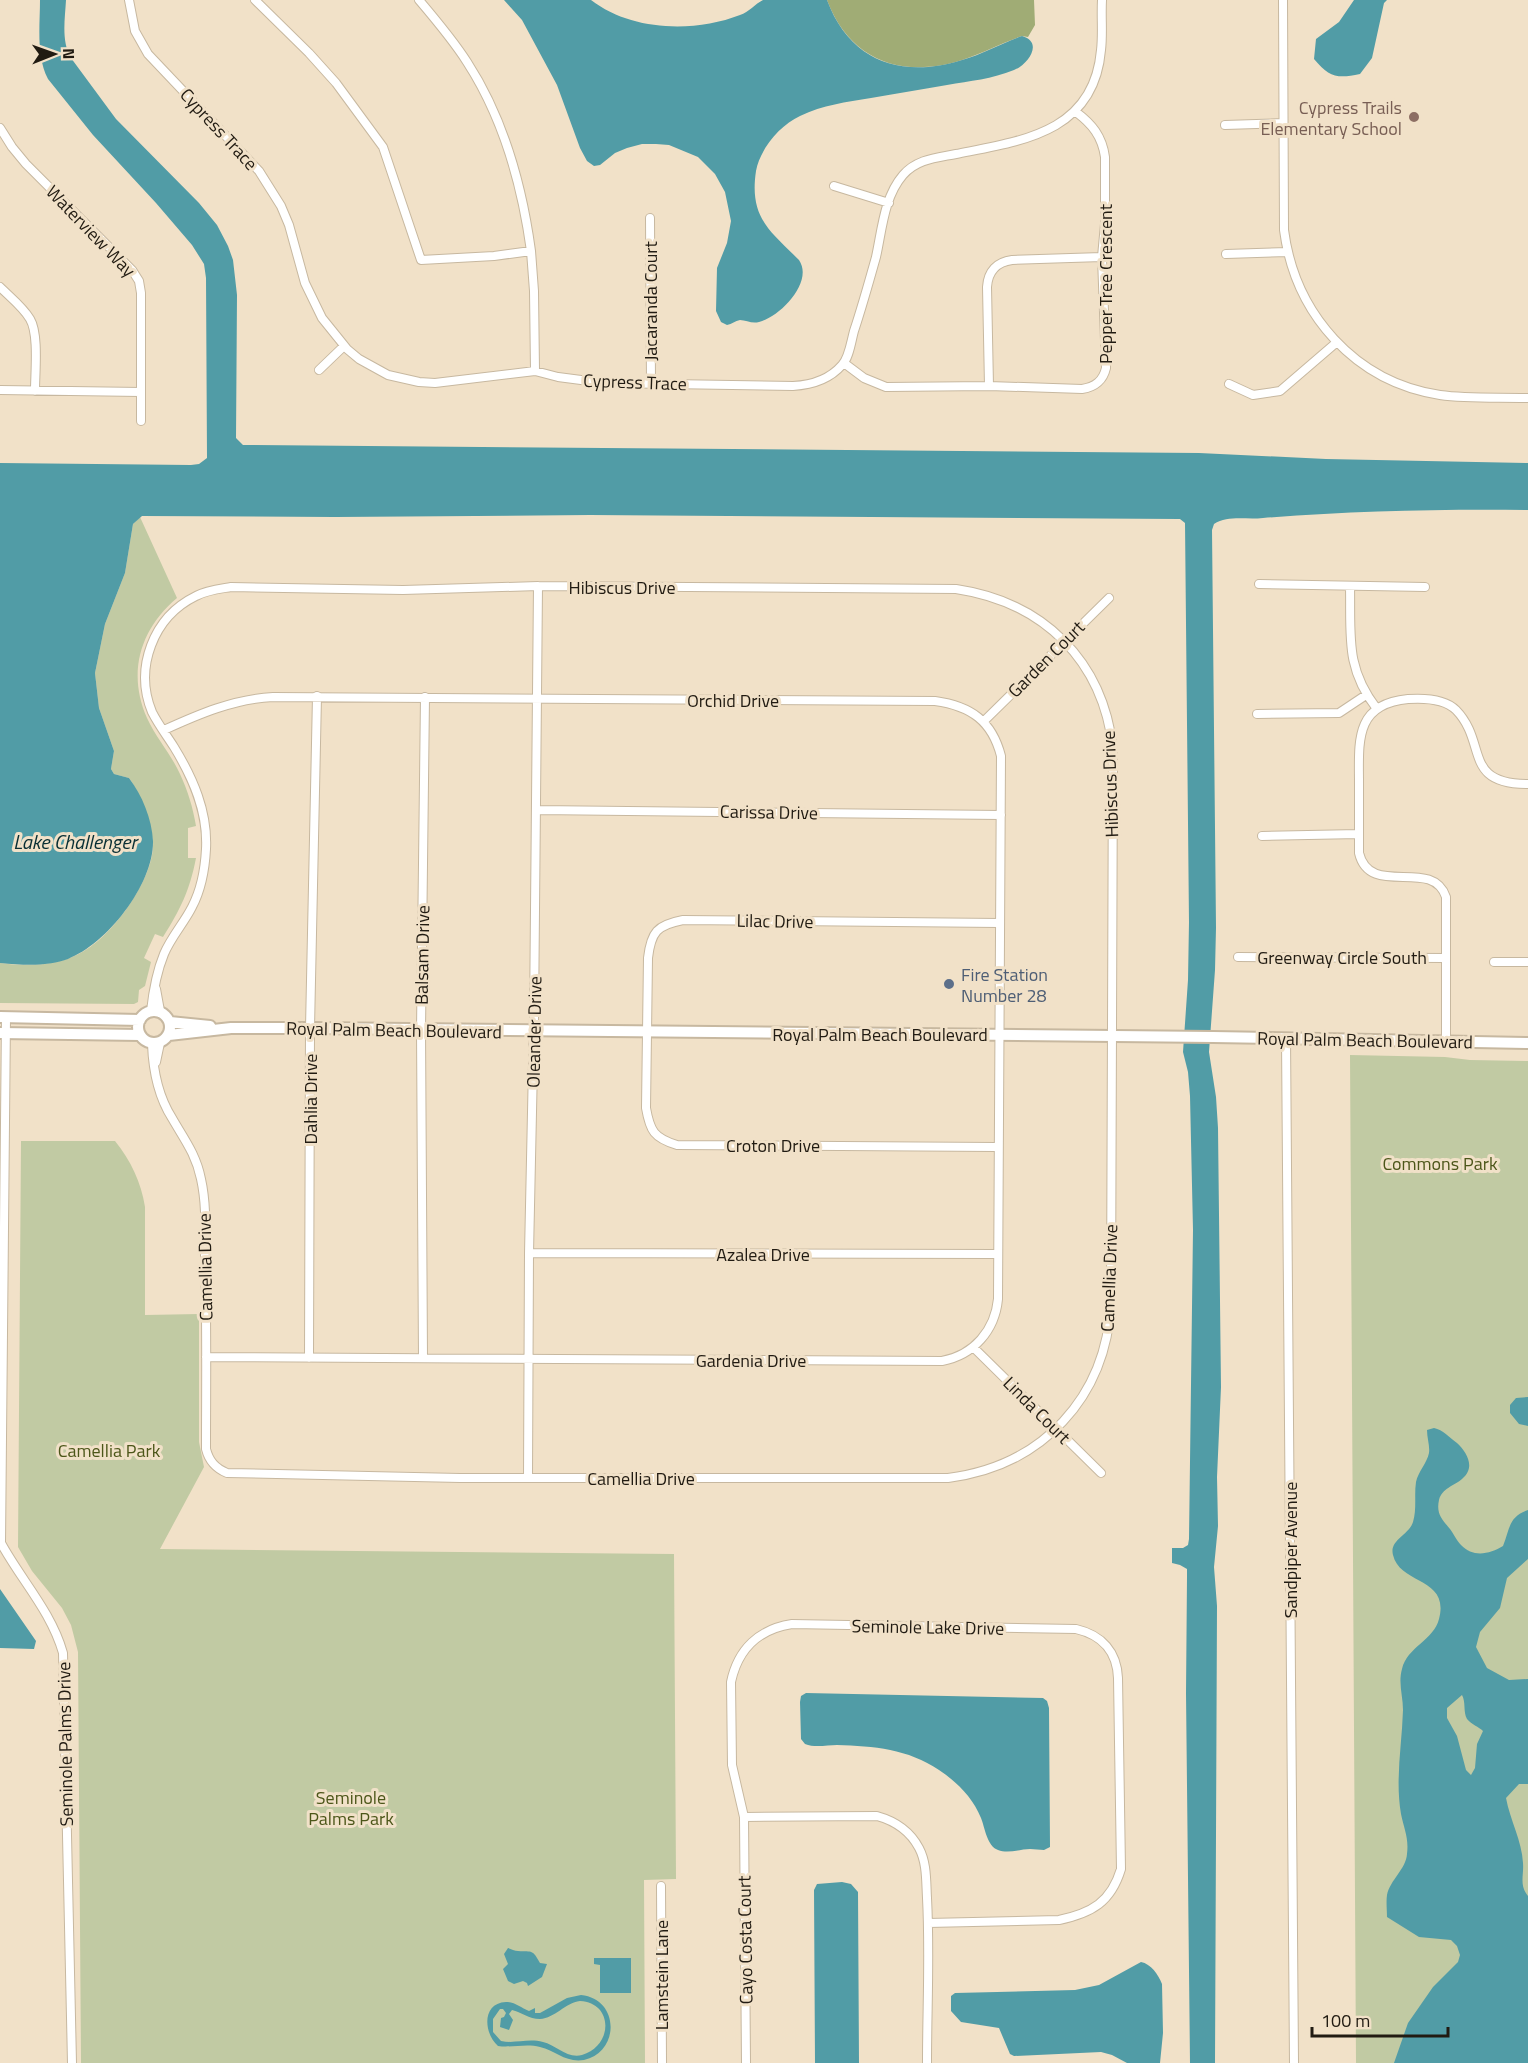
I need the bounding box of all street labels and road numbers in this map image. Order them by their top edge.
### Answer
street label: Cypress Trace [174,82,264,176]
street label: Waterview Way [40,179,142,283]
street label: Pepper Tree Crescent [1092,203,1119,364]
street label: Jacaranda Court [637,240,664,361]
street label: Cypress Trace [583,367,687,397]
street label: Hibiscus Drive [569,574,675,601]
street label: Garden Court [1001,614,1091,704]
street label: Orchid Drive [687,687,779,714]
street label: Hibiscus Drive [1095,730,1125,838]
street label: Carissa Drive [720,798,818,826]
street label: Balsam Drive [408,905,436,1005]
street label: Lilac Drive [736,907,814,935]
street label: Greenway Circle South [1257,944,1427,971]
street label: Oleander Drive [520,976,548,1088]
street label: Royal Palm Beach Boulevard [286,1015,502,1045]
street label: Royal Palm Beach Boulevard [772,1021,988,1048]
street label: Royal Palm Beach Boulevard [1257,1025,1473,1055]
street label: Dahlia Drive [297,1054,324,1144]
street label: Croton Drive [726,1132,820,1159]
street label: Camellia Drive [191,1213,219,1321]
street label: Camellia Drive [1094,1224,1124,1332]
street label: Azalea Drive [716,1241,810,1268]
street label: Gardenia Drive [696,1347,806,1374]
street label: Linda Court [997,1370,1077,1450]
street label: Camellia Drive [587,1465,695,1492]
street label: Sandpiper Avenue [1277,1482,1304,1618]
street label: Seminole Lake Drive [851,1612,1005,1642]
street label: Seminole Palms Drive [50,1661,80,1827]
street label: Cayo Costa Court [730,1875,760,2005]
street label: Lamstein Lane [648,1920,675,2030]

